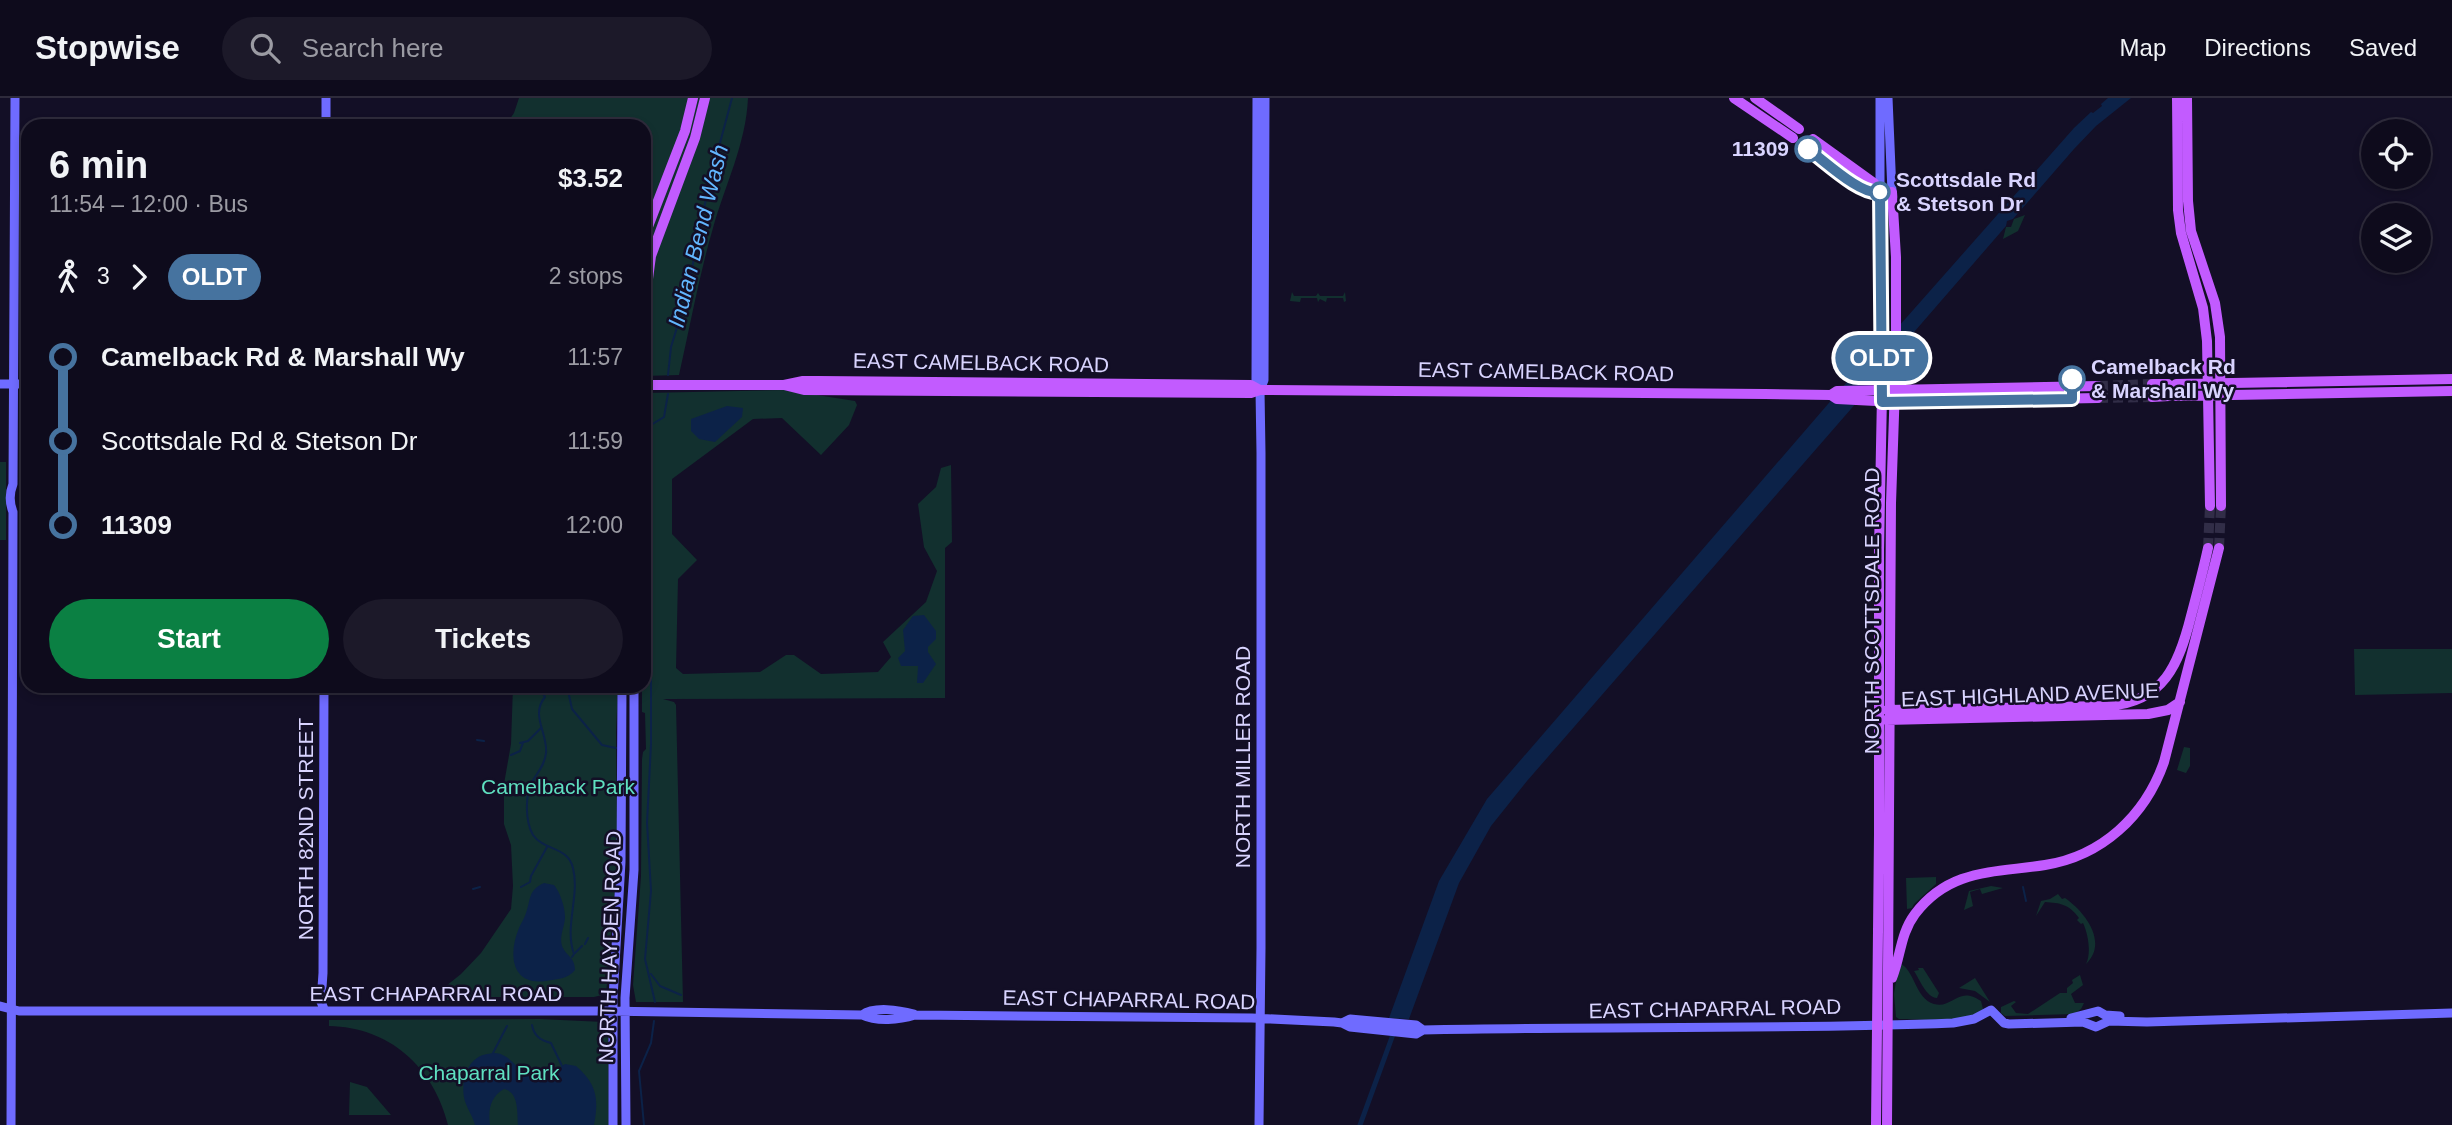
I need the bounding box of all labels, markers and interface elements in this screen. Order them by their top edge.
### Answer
search box [222,17,712,80]
text: Stopwise [35,29,180,66]
icon: search [246,29,284,67]
text: Search here [302,33,444,63]
text: Map [2120,34,2166,61]
text: Directions [2204,34,2311,61]
text: Saved [2349,34,2417,61]
map controls [2361,119,2431,273]
button: locate [2361,119,2431,189]
marker: 11309 [1795,136,1821,162]
place label: 11309 [1732,137,1789,160]
water label: Indian Bend Wash [663,142,733,330]
text: 6 min [49,144,148,186]
text: $3.52 [558,163,623,193]
place label: Scottsdale Rd & Stetson Dr [1896,168,2036,215]
marker: Scottsdale Rd & Stetson Dr [1870,182,1890,202]
text: 11:54 – 12:00 · Bus [49,191,248,217]
button: layers [2361,203,2431,273]
icon: walk [49,258,87,296]
icon: forward [120,258,158,296]
text: 3 [97,263,110,289]
text: OLDT [182,263,247,290]
text: 2 stops [549,263,623,289]
line badge: OLDT [1833,335,1931,381]
text: Camelback Rd & Marshall Wy [101,342,465,372]
text: 11:57 [567,344,623,370]
text: OLDT [1849,344,1915,371]
street label: EAST CAMELBACK ROAD [853,349,1109,376]
place label: Camelback Rd & Marshall Wy [2091,355,2236,402]
street label: EAST CAMELBACK ROAD [1418,358,1674,385]
marker: Camelback Rd & Marshall Wy [2059,366,2085,392]
text: Scottsdale Rd & Stetson Dr [101,426,417,456]
text: 11:59 [567,428,623,454]
street label: NORTH SCOTTSDALE ROAD [1860,468,1883,754]
text: 11309 [101,510,172,540]
text: 12:00 [565,512,623,538]
button: Start [49,599,329,679]
button: Tickets [343,599,623,679]
street label: NORTH MILLER ROAD [1231,646,1254,868]
street label: EAST HIGHLAND AVENUE [1901,679,2159,711]
street label: NORTH 82ND STREET [294,718,317,940]
park label: Camelback Park [481,775,636,798]
street label: NORTH HAYDEN ROAD [594,830,625,1064]
street label: EAST CHAPARRAL ROAD [310,982,562,1005]
street label: EAST CHAPARRAL ROAD [1002,986,1256,1013]
street label: EAST CHAPARRAL ROAD [1588,995,1842,1022]
park label: Chaparral Park [418,1061,560,1084]

